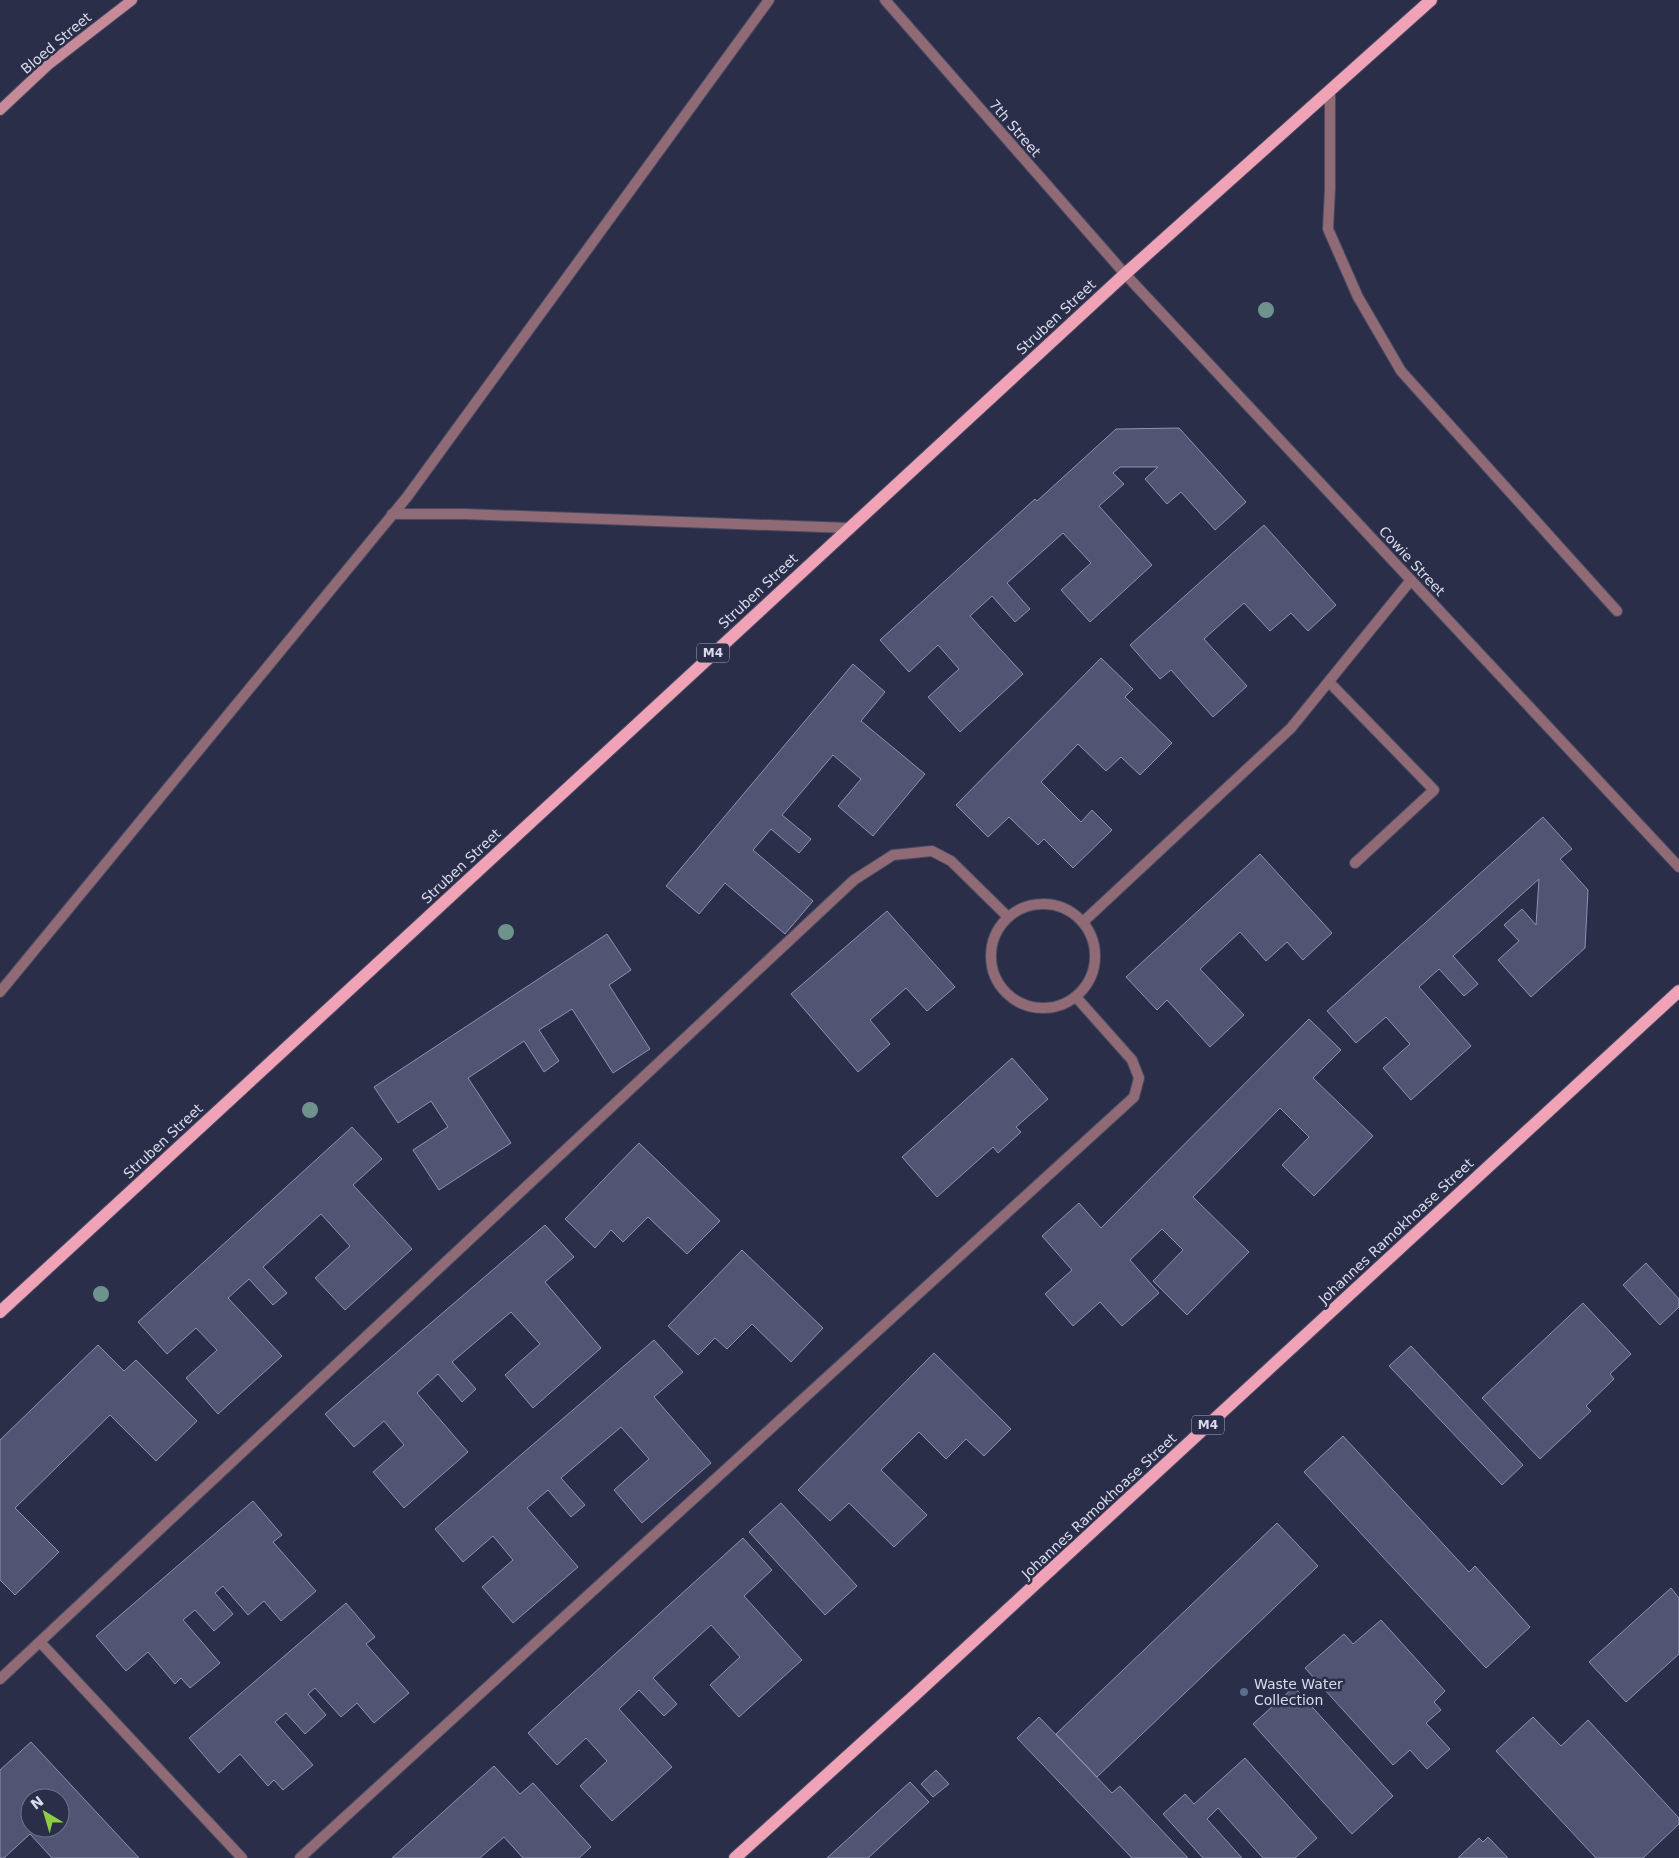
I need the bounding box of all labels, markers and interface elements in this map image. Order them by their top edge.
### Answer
street label: Bloed Street [18,9,95,77]
street label: 7th Street [986,96,1044,160]
street label: Struben Street [1013,276,1099,358]
street label: Cowie Street [1376,523,1449,599]
street label: Struben Street [715,550,801,632]
road number: M4 [697,644,729,662]
street label: Struben Street [418,825,504,907]
street label: Struben Street [120,1100,206,1182]
street label: Johannes Ramokhoase Street [1315,1155,1477,1308]
road number: M4 [1192,1416,1224,1434]
street label: Johannes Ramokhoase Street [1018,1430,1180,1583]
place label: Waste Water Collection [1254,1676,1343,1708]
marker: Waste Water Collection [1238,1686,1250,1698]
north arrow [20,1788,70,1838]
text: N [27,1793,47,1813]

